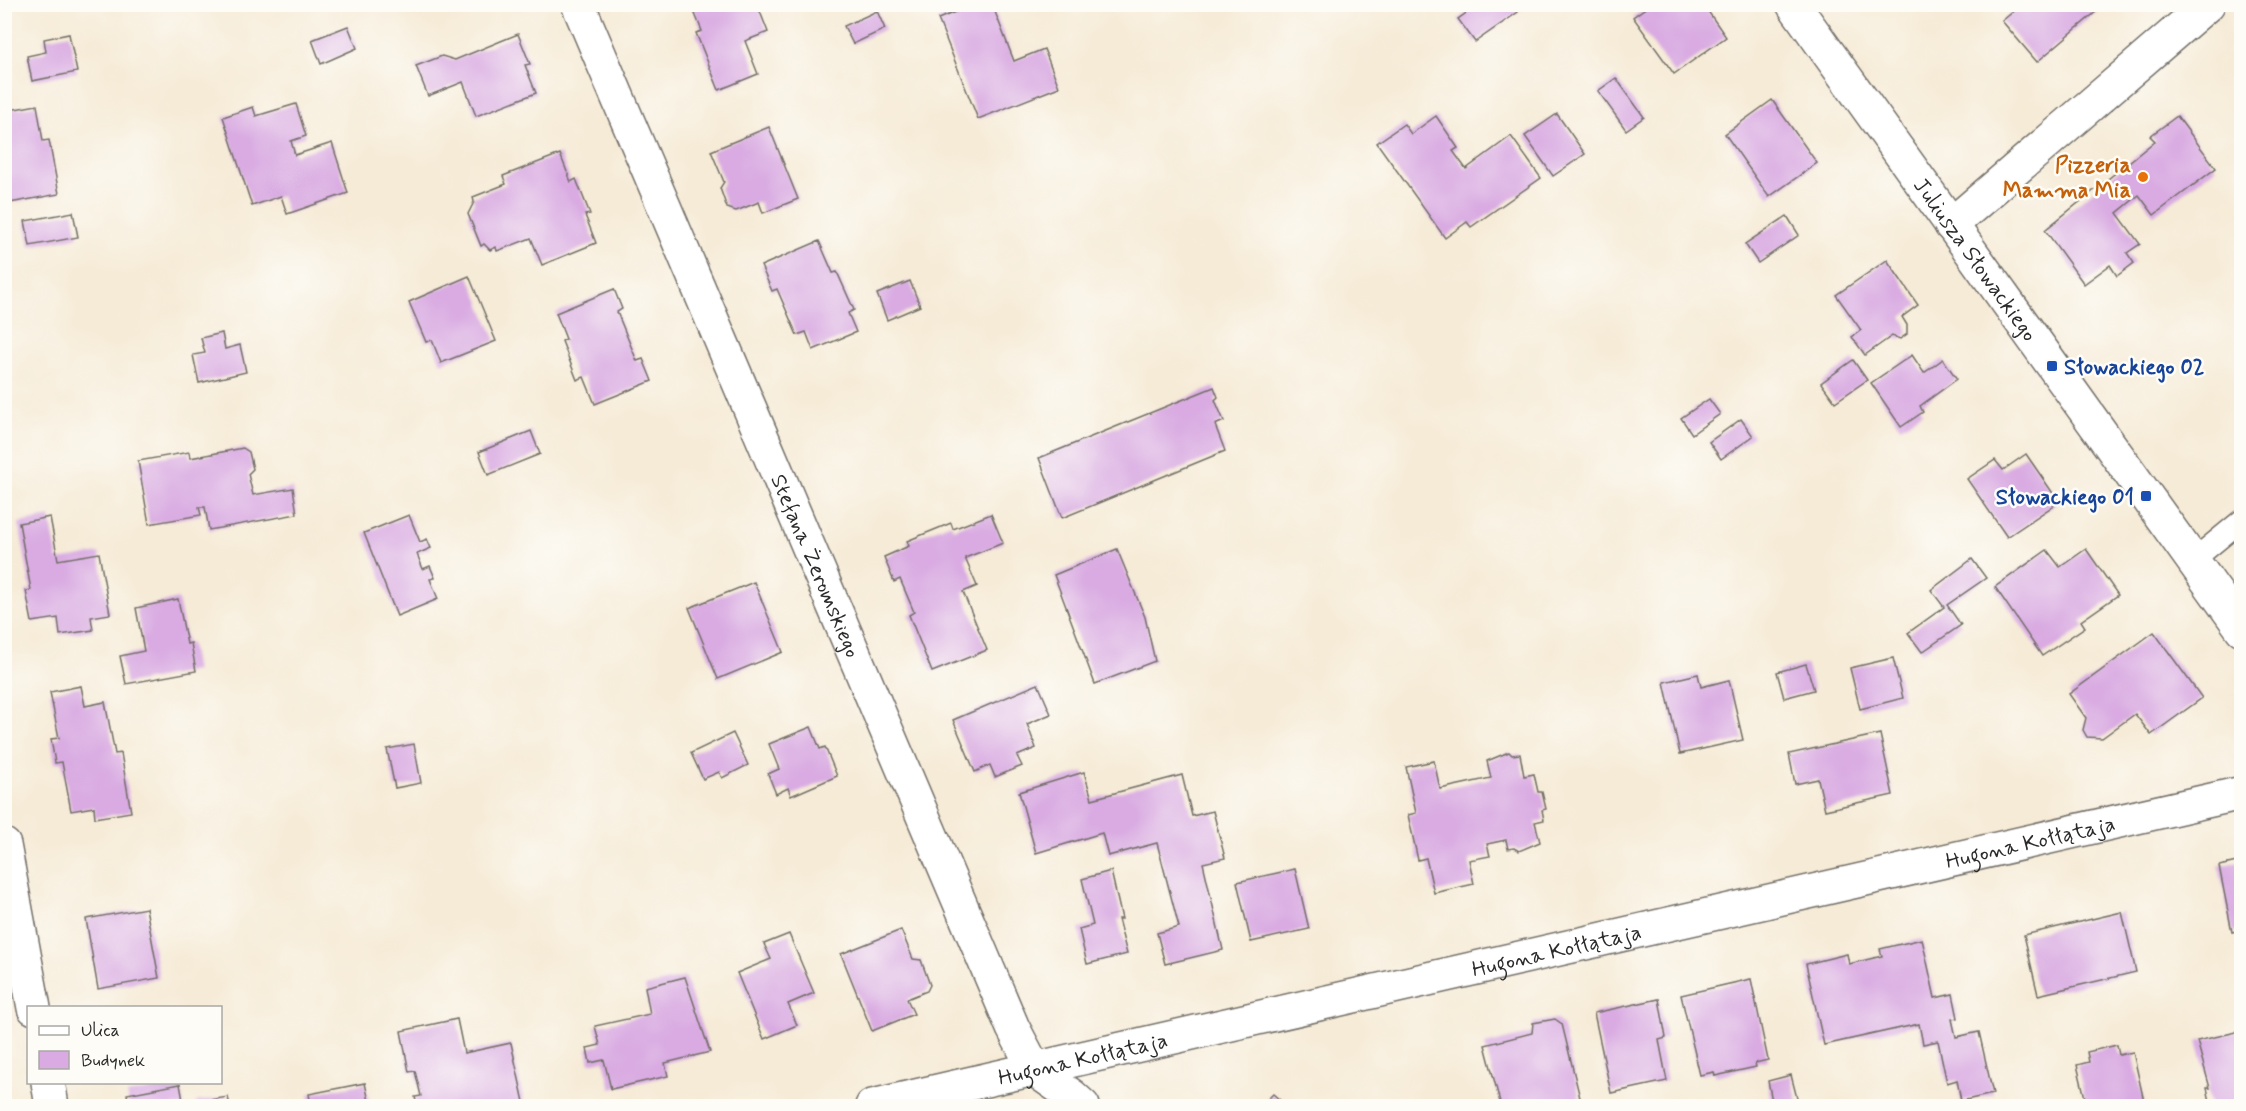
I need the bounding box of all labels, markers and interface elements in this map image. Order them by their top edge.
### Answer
place label: Pizzeria Mamma Mia [2003,152,2131,205]
marker: Pizzeria Mamma Mia [2136,170,2150,184]
street label: Juliusza Słowackiego [1906,173,2043,348]
place label: Słowackiego 02 [2064,354,2204,383]
marker: Słowackiego 02 [2045,359,2059,373]
street label: Stefana Żeromskiego [763,470,866,662]
place label: Słowackiego 01 [1996,484,2134,513]
marker: Słowackiego 01 [2139,489,2153,503]
street label: Hugona Kołłątaja [1943,810,2118,876]
street label: Hugona Kołłątaja [1469,919,1644,985]
legend [27,1006,222,1084]
text: Ulica [81,1019,120,1043]
street label: Hugona Kołłątaja [996,1027,1170,1093]
text: Budynek [81,1049,145,1073]

